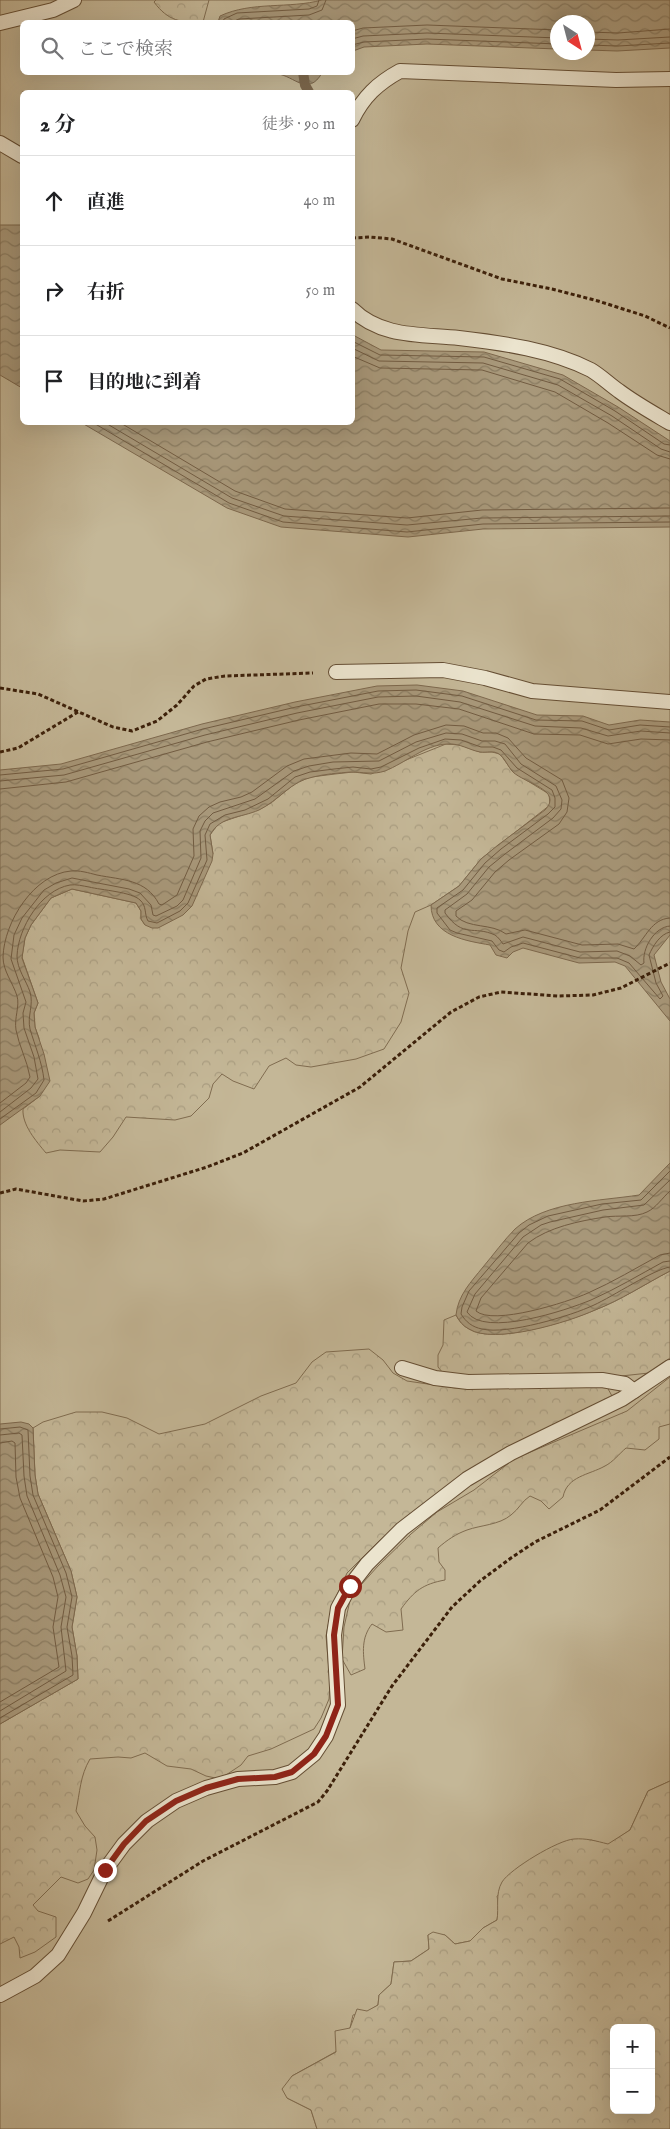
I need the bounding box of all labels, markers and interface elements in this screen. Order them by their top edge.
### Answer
north arrow [550,15,595,60]
search box [20,20,355,75]
icon: search [38,34,66,62]
text: ここで検索 [78,38,173,62]
text: 2 分 [40,112,75,139]
text: 徒歩 · 90 m [262,115,335,135]
icon: ahead [40,187,68,215]
text: 直進 [87,191,125,215]
text: 40 m [303,191,335,211]
icon: right [40,277,68,305]
text: 右折 [87,281,125,305]
text: 50 m [306,281,335,301]
icon: arrive [40,367,68,395]
text: 目的地に到着 [87,371,201,395]
route start [339,1575,362,1598]
route end [94,1859,117,1882]
map controls [610,2024,655,2114]
button: + [610,2024,655,2069]
button: − [610,2069,655,2114]

